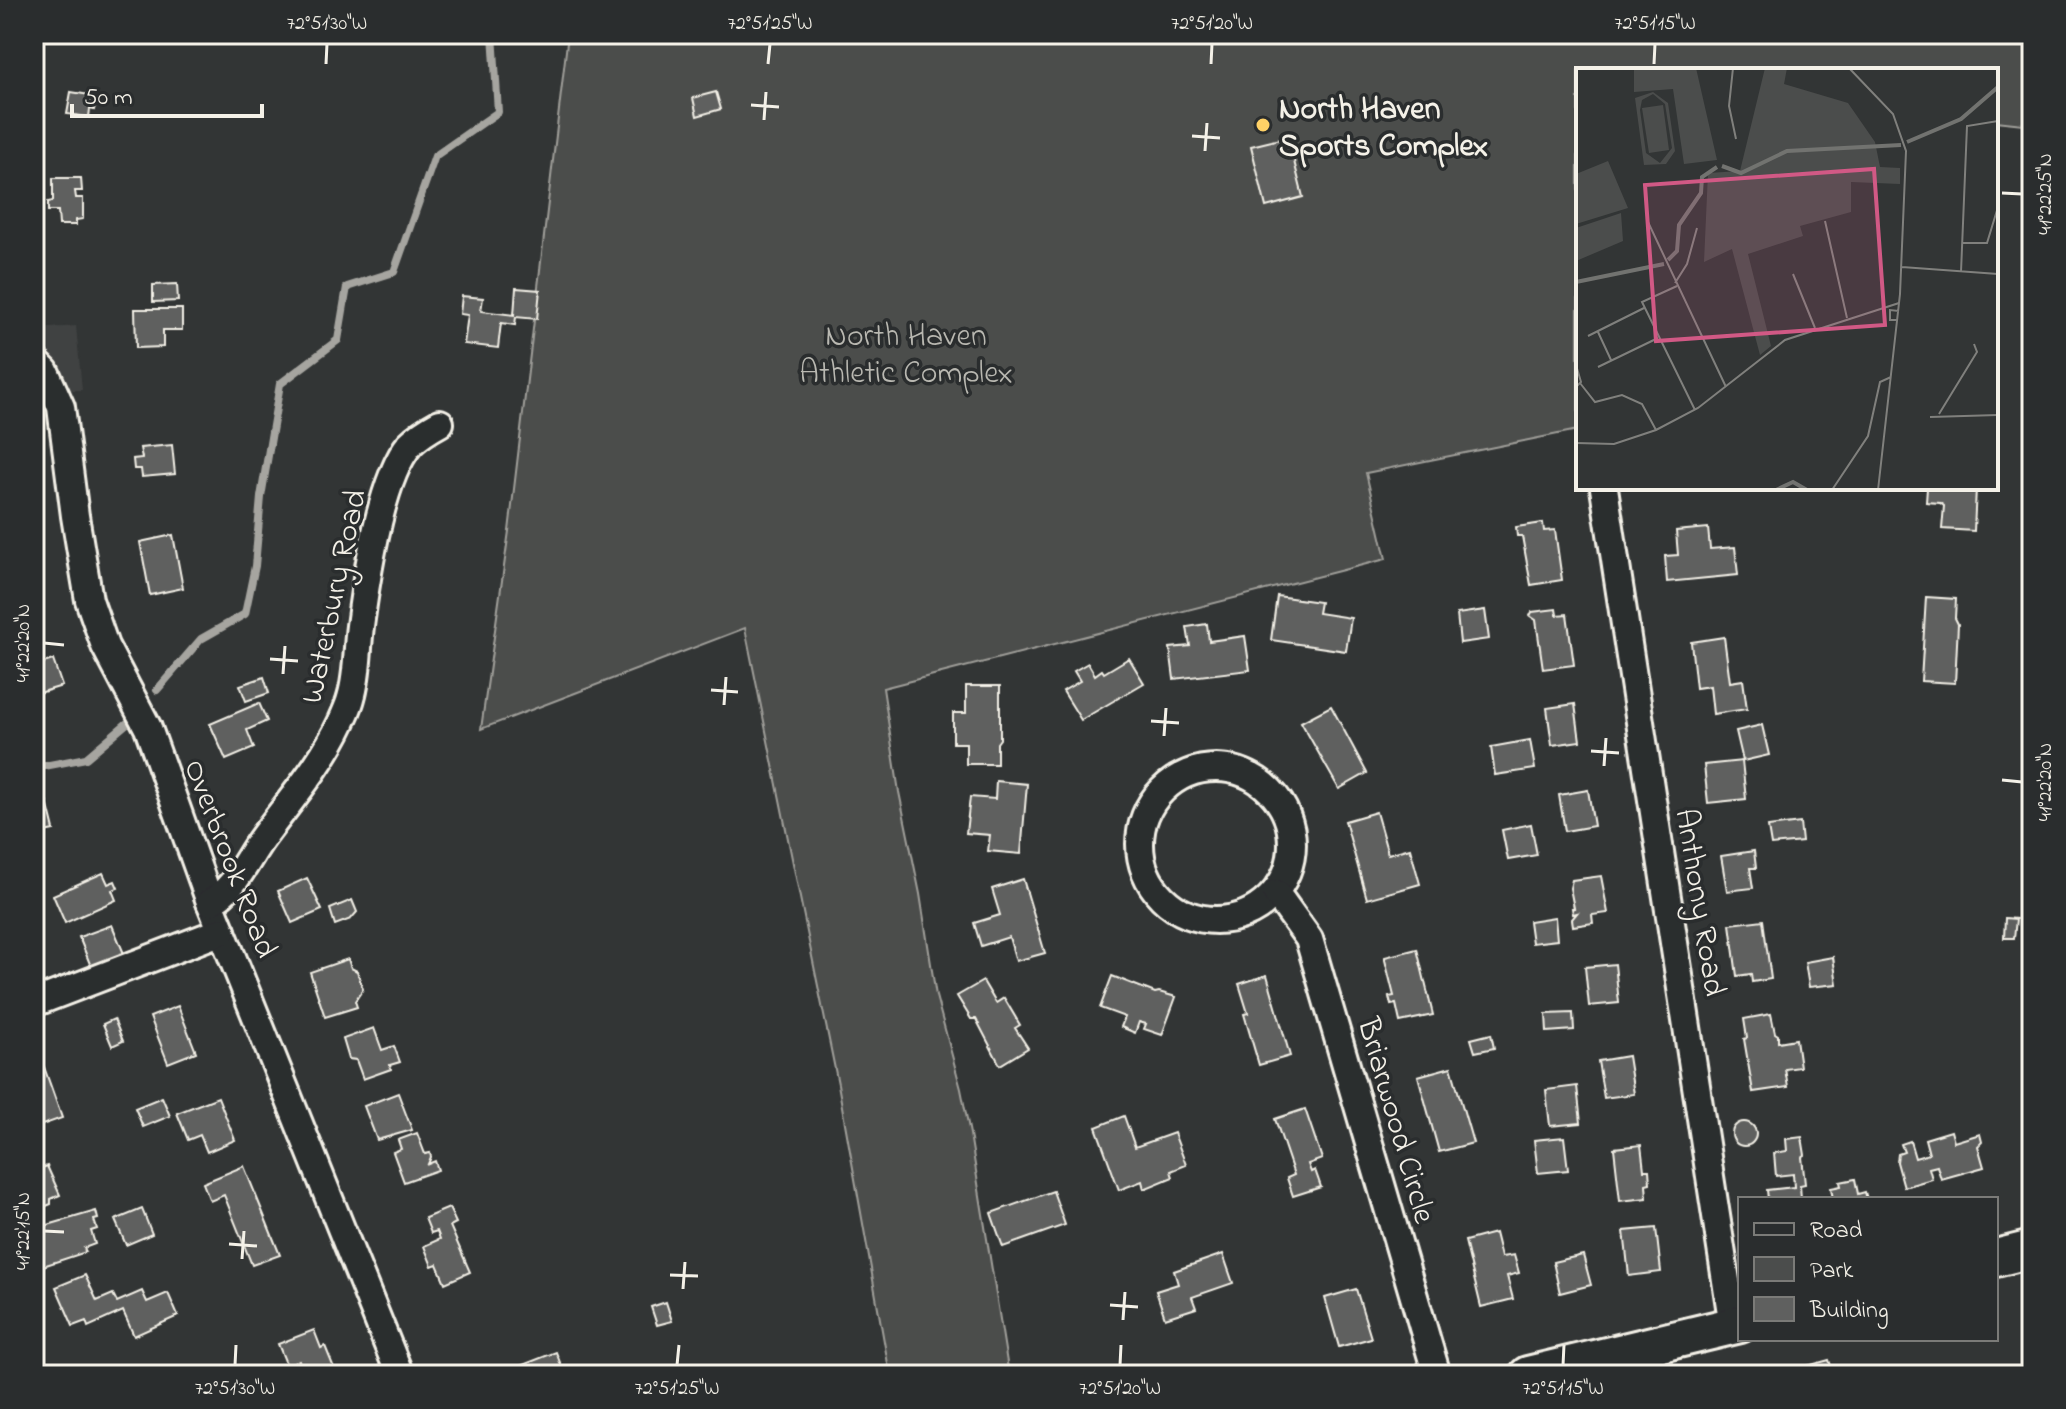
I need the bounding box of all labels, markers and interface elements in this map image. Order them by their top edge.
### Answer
text: 72°51'30"W [287,10,367,39]
text: 72°51'25"W [728,10,813,39]
text: 72°51'20"W [1171,10,1253,39]
text: 72°51'15"W [1614,10,1696,39]
scale bar [72,68,262,118]
inset map [1576,68,1998,490]
text: 50 m [84,81,133,116]
place label: North Haven Sports Complex [1279,87,1488,171]
marker: North Haven Sports Complex [1254,116,1272,134]
text: 41°22'25"N [2032,153,2061,235]
park label: North Haven Athletic Complex [799,314,1013,398]
street label: Waterbury Road [290,485,381,708]
text: 41°22'20"N [10,604,39,682]
text: 41°22'20"N [2032,743,2061,821]
street label: Overbrook Road [169,753,288,965]
street label: Anthony Road [1661,805,1737,1000]
street label: Briarwood Circle [1343,1012,1447,1230]
text: 41°22'15"N [10,1192,39,1270]
legend [1738,1197,1998,1341]
text: Road [1810,1214,1863,1249]
text: Park [1810,1254,1854,1289]
text: Building [1809,1294,1889,1329]
text: 72°51'30"W [195,1375,275,1404]
text: 72°51'25"W [635,1375,720,1404]
text: 72°51'20"W [1079,1375,1161,1404]
text: 72°51'15"W [1522,1375,1604,1404]

